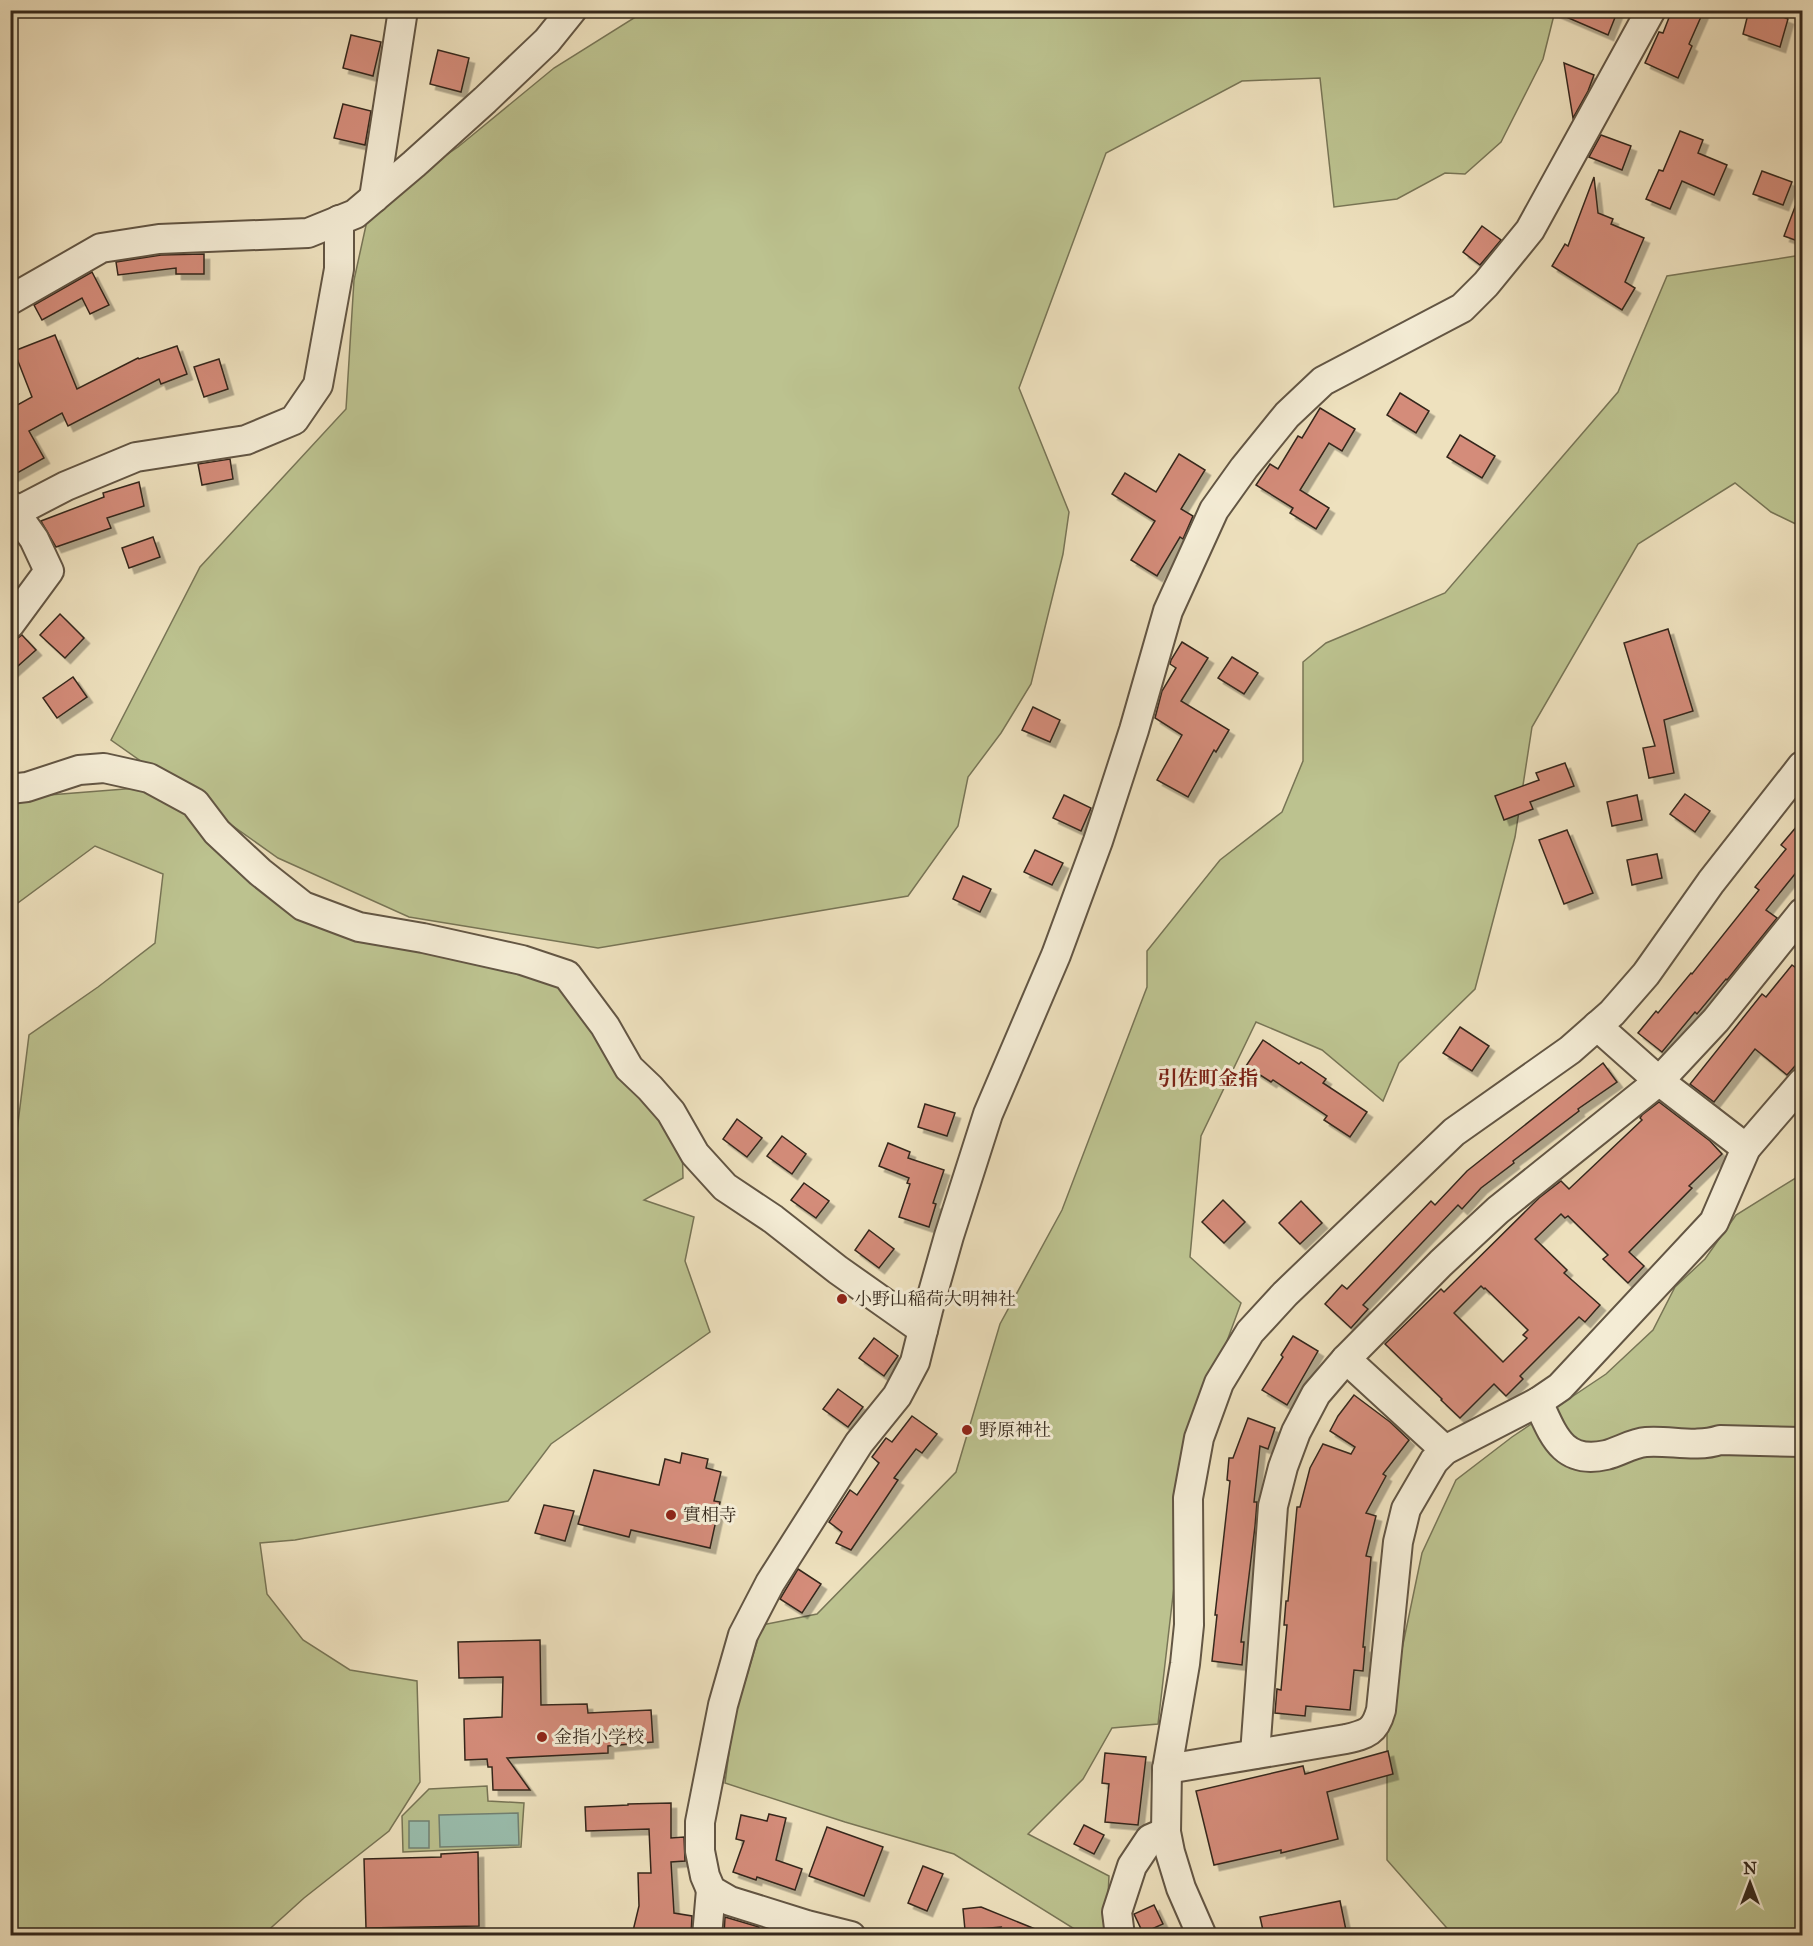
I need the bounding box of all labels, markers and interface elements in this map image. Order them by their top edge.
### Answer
district label: 引佐町金指 [1158,1066,1258,1090]
place label: 小野山稲荷大明神社 [854,1288,1016,1310]
marker: 小野山稲荷大明神社 [835,1292,849,1306]
place label: 野原神社 [979,1419,1051,1441]
marker: 野原神社 [960,1423,974,1437]
place label: 實相寺 [683,1504,737,1526]
marker: 實相寺 [664,1508,678,1522]
place label: 金指小学校 [554,1726,644,1748]
marker: 金指小学校 [535,1730,549,1744]
north arrow [1720,1853,1780,1913]
text: N [1743,1859,1757,1878]

